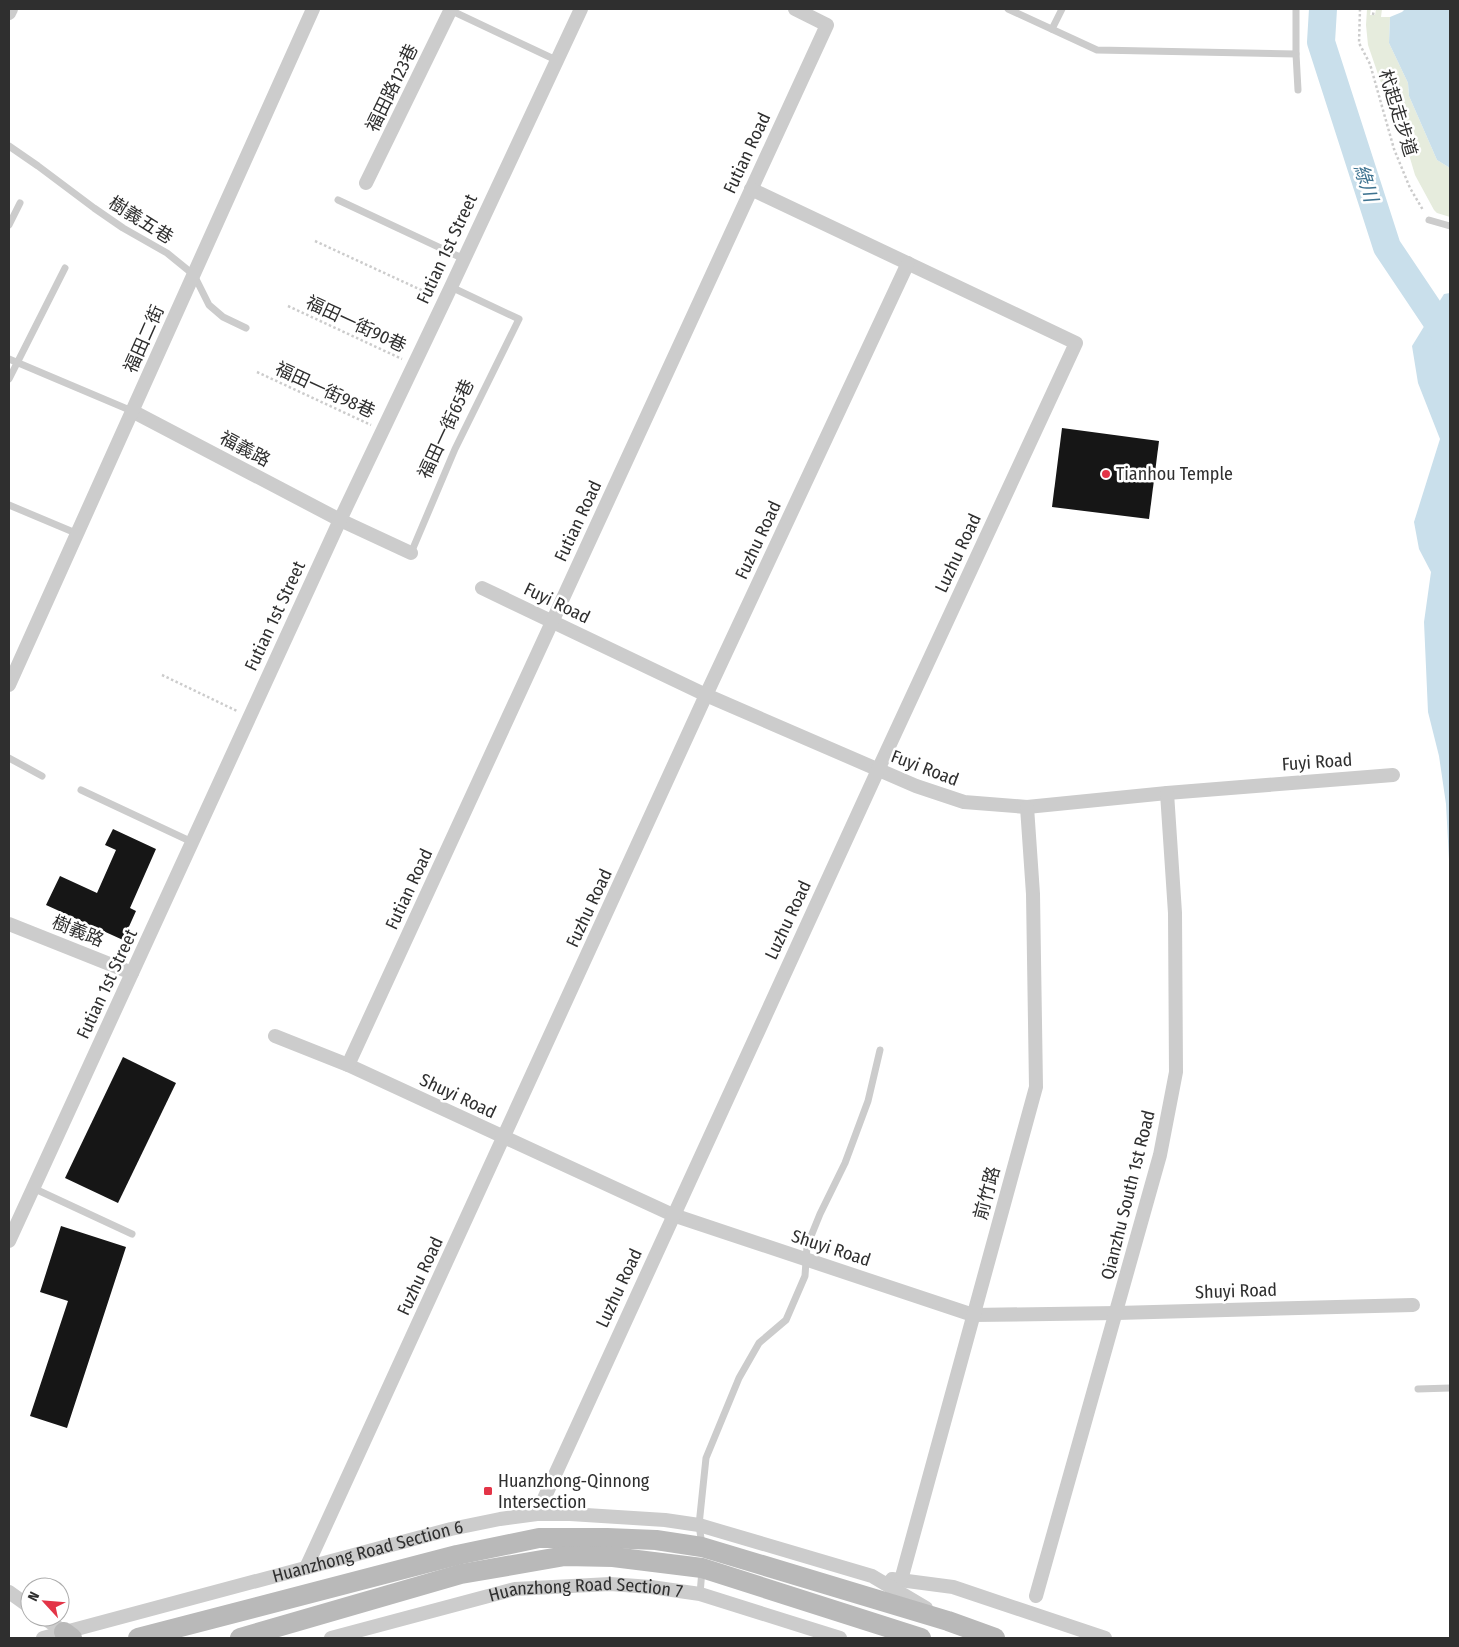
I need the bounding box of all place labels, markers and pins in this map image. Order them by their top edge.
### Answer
place label: Tianhou Temple [1116,463,1233,485]
marker: Tianhou Temple [1100,468,1112,480]
place label: Huanzhong-Qinnong Intersection [498,1470,650,1513]
marker: Huanzhong-Qinnong Intersection [482,1485,494,1497]

